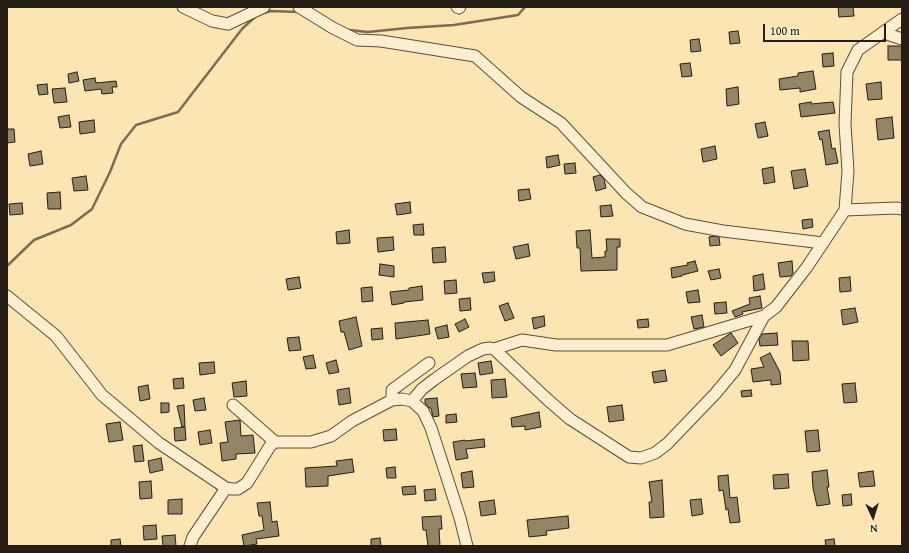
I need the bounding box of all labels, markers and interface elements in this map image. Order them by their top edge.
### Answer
scale bar [765,16,888,42]
text: 100 m [770,22,800,39]
north arrow [853,497,893,537]
text: N [870,521,878,537]

